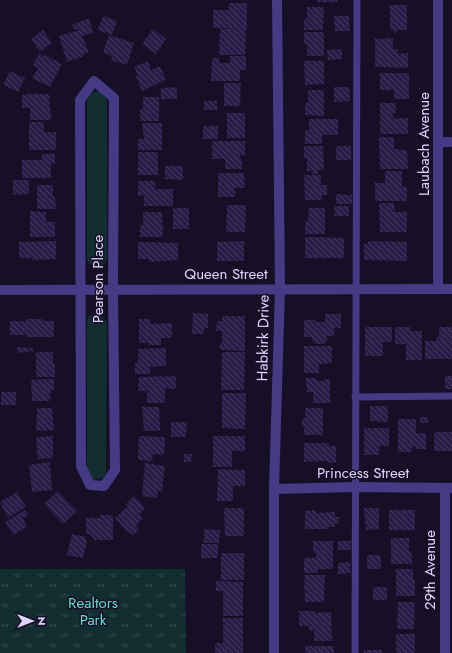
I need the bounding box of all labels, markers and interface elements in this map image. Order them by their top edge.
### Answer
street label: Laubach Avenue [413,92,435,196]
street label: Pearson Place [87,235,109,323]
street label: Queen Street [184,263,268,285]
street label: Habkirk Drive [251,294,275,381]
street label: Princess Street [317,462,409,484]
street label: 29th Avenue [419,530,441,610]
park label: Realtors Park [68,592,118,631]
north arrow [12,601,52,641]
text: N [34,617,50,625]

